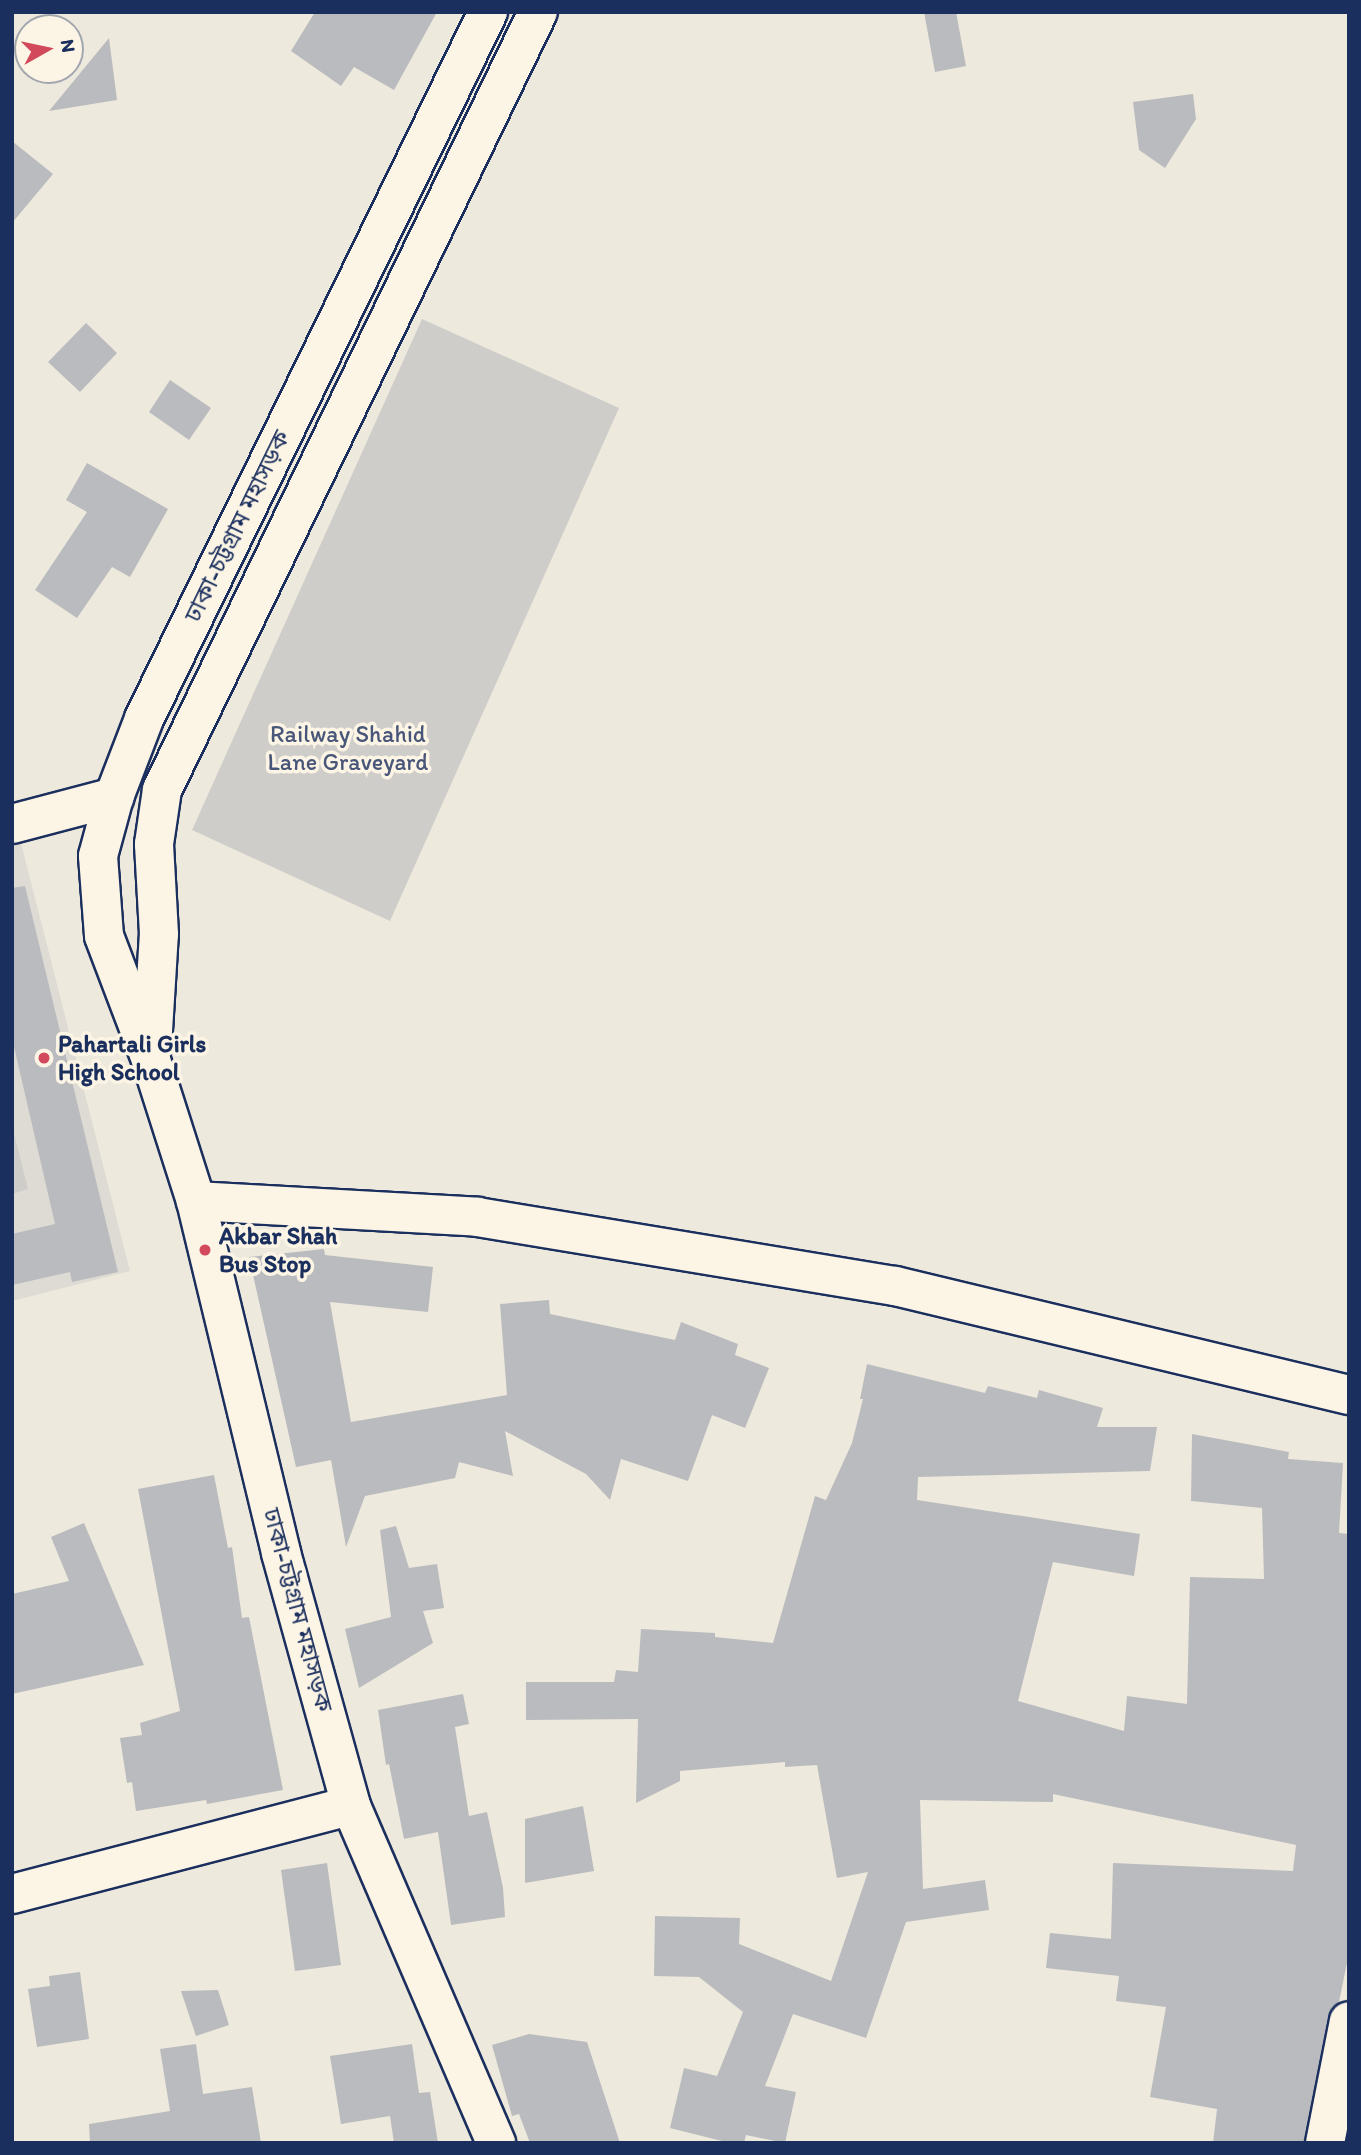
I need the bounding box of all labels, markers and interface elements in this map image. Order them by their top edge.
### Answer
north arrow [14,14,84,84]
text: N [56,38,81,54]
street label: ঢাকা-চট্টগ্রাম মহাসড়ক [178,425,296,627]
park label: Railway Shahid Lane Graveyard [267,720,429,776]
place label: Pahartali Girls High School [58,1030,207,1086]
marker: Pahartali Girls High School [36,1050,52,1066]
place label: Akbar Shah Bus Stop [219,1222,338,1278]
marker: Akbar Shah Bus Stop [197,1242,213,1258]
street label: ঢাকা-চট্টগ্রাম মহাসড়ক [257,1505,339,1715]

